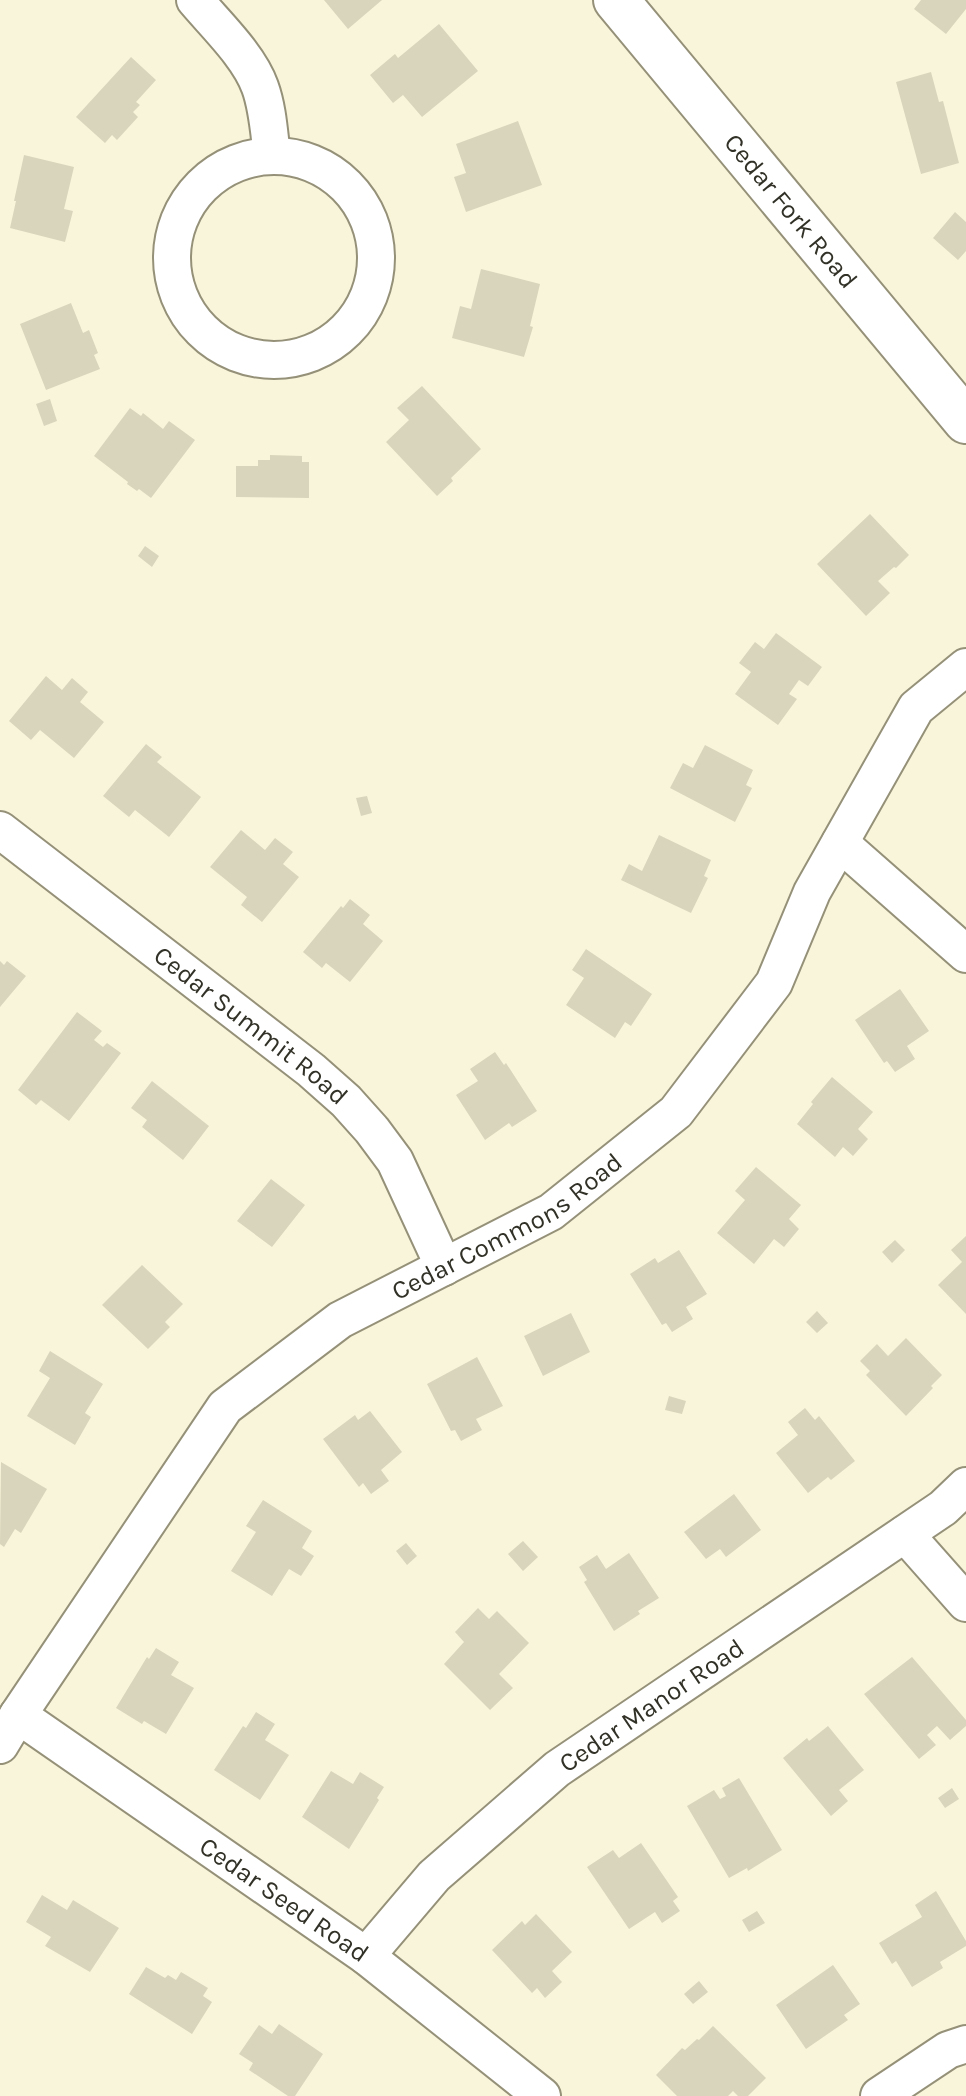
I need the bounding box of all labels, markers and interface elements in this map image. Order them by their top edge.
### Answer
street label: Cedar Fork Road [718,127,864,295]
street label: Cedar Summit Road [148,940,354,1111]
street label: Cedar Commons Road [387,1146,628,1307]
street label: Cedar Manor Road [553,1632,750,1779]
street label: Cedar Seed Road [194,1831,375,1969]

